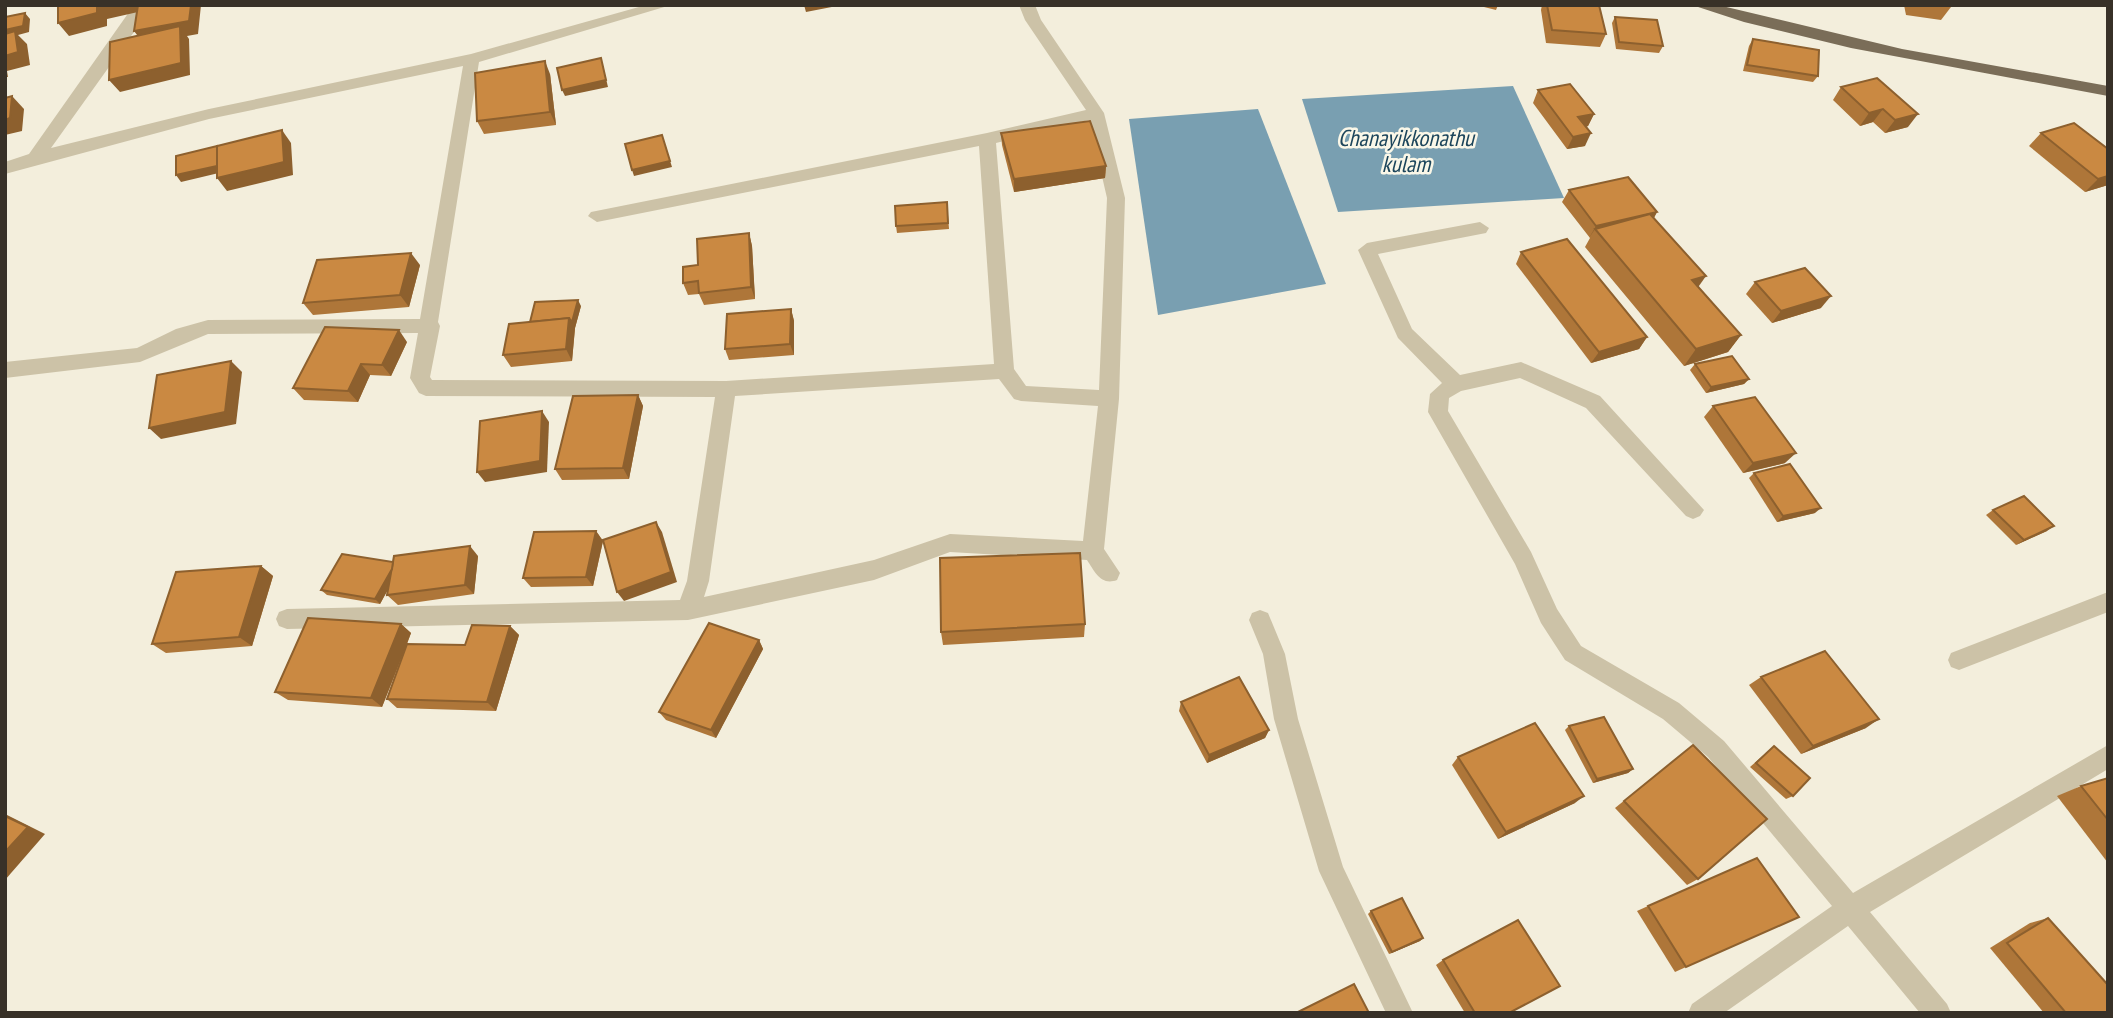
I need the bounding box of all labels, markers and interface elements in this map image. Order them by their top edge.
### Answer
water label: Chanayikkonathu kulam [1338,123,1476,178]

